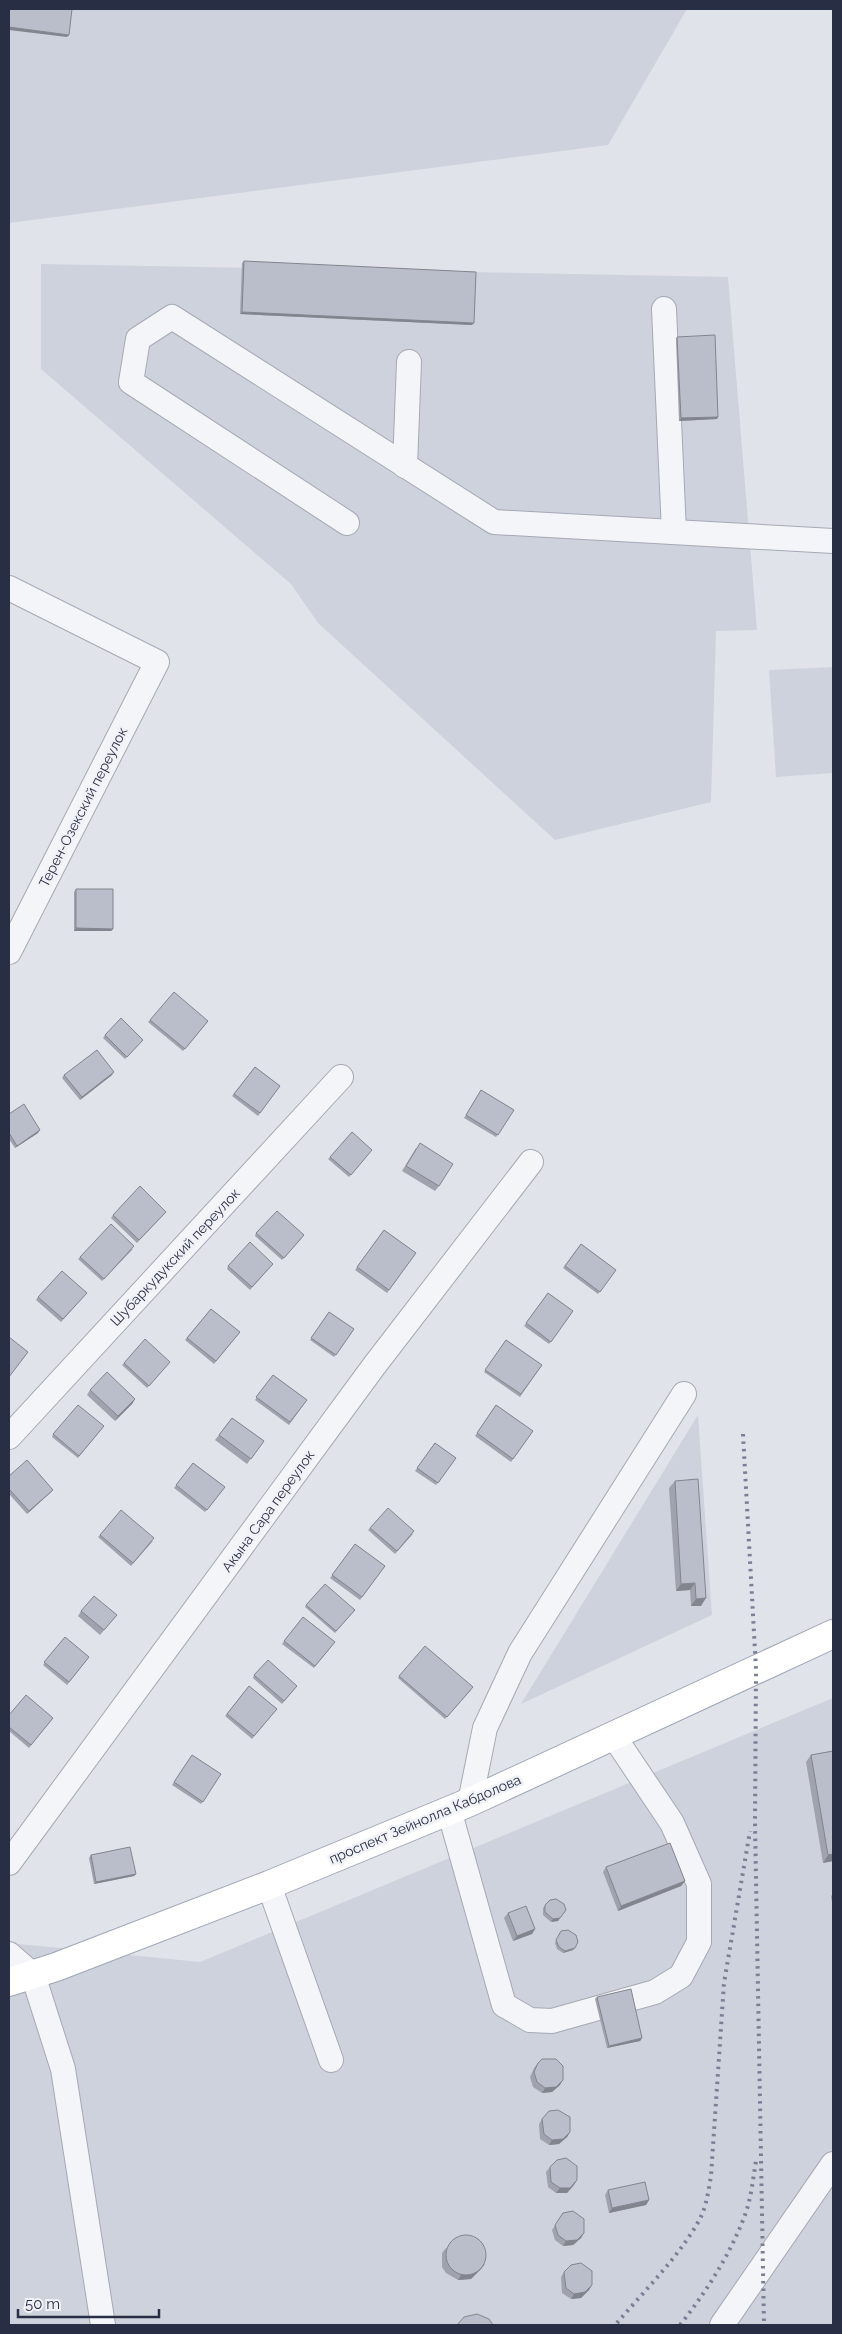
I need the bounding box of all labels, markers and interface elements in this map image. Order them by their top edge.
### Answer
street label: Терен-Озекский переулок [36,724,130,890]
street label: Шубаркудукский переулок [107,1185,243,1329]
street label: Акына Сара переулок [218,1447,318,1575]
street label: проспект Зейнолла Кабдолова [327,1771,523,1867]
scale bar [18,2286,159,2318]
text: 50 m [25,2295,60,2313]

